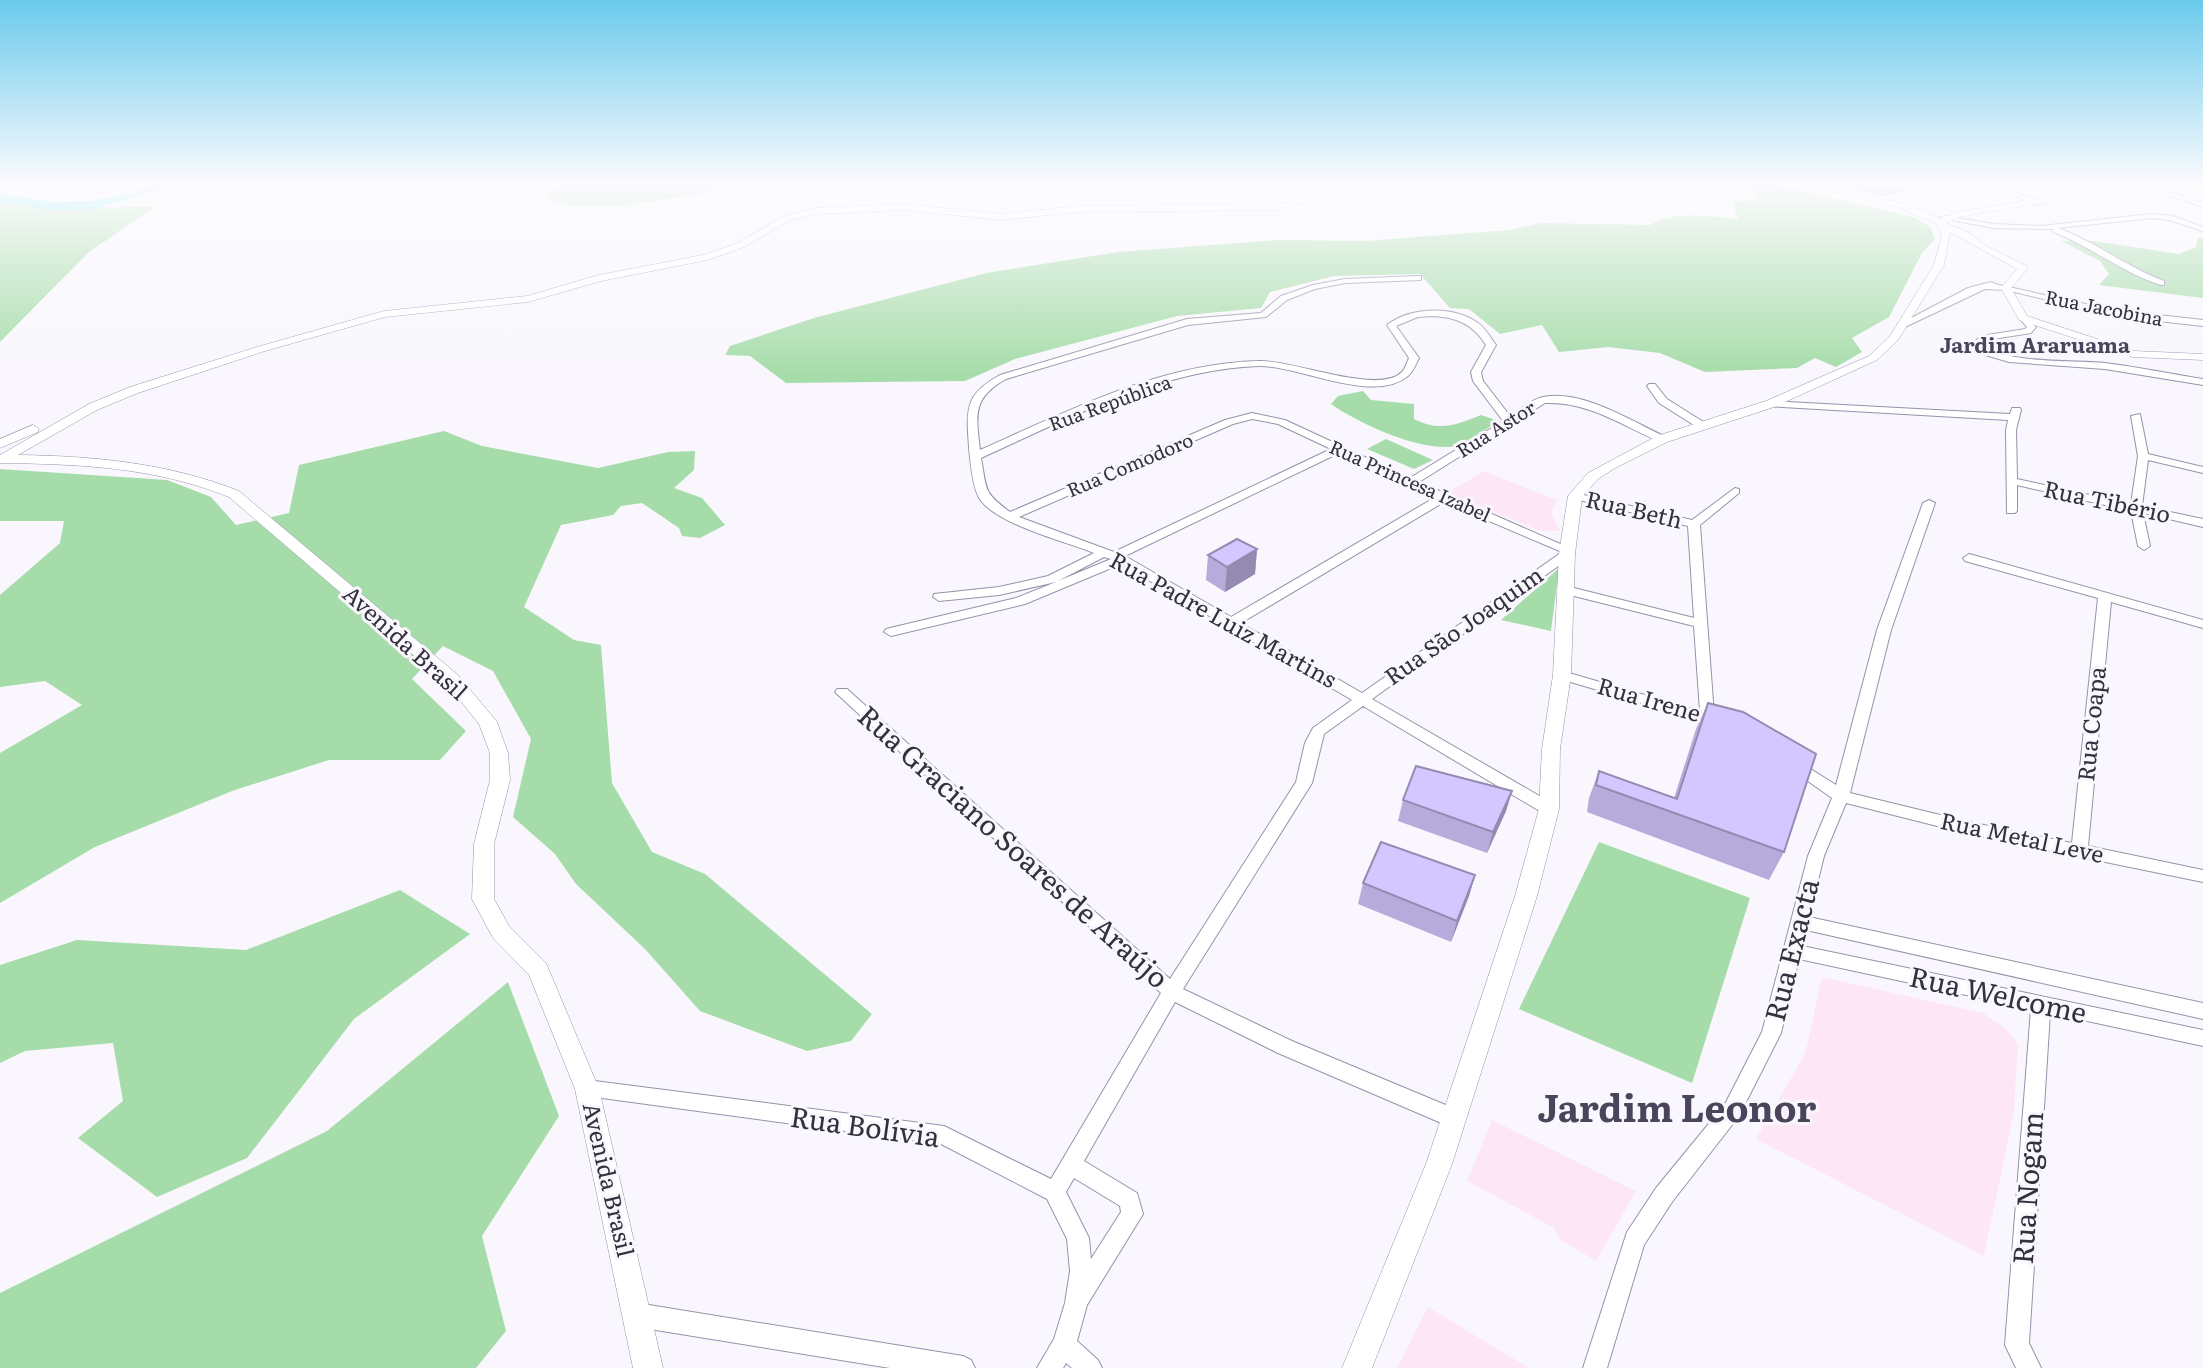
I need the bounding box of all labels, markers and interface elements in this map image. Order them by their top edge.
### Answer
street label: Rua Jacobina [2043,282,2166,332]
district label: Jardim Araruama [1940,328,2131,359]
street label: Rua República [1044,367,1176,437]
street label: Rua Astor [1450,393,1541,464]
street label: Rua Comodoro [1062,425,1197,503]
street label: Rua Princesa Izabel [1325,432,1496,528]
street label: Rua Tibério [2041,470,2174,530]
street label: Rua Beth [1583,480,1686,536]
street label: Rua Padre Luiz Martins [1104,542,1344,695]
street label: Rua São Joaquim [1377,557,1549,692]
street label: Avenida Brasil [336,576,476,707]
street label: Rua Coapa [2067,664,2113,783]
street label: Rua Irene [1594,667,1705,729]
street label: Rua Graciano Soares de Araújo [849,694,1179,997]
street label: Rua Metal Leve [1937,802,2107,870]
street label: Rua Exacta [1752,873,1828,1026]
street label: Rua Welcome [1906,954,2091,1032]
district label: Jardim Leonor [1538,1078,1816,1133]
street label: Rua Bolívia [788,1094,943,1156]
street label: Avenida Brasil [576,1099,644,1260]
street label: Rua Nogam [2000,1110,2052,1266]

